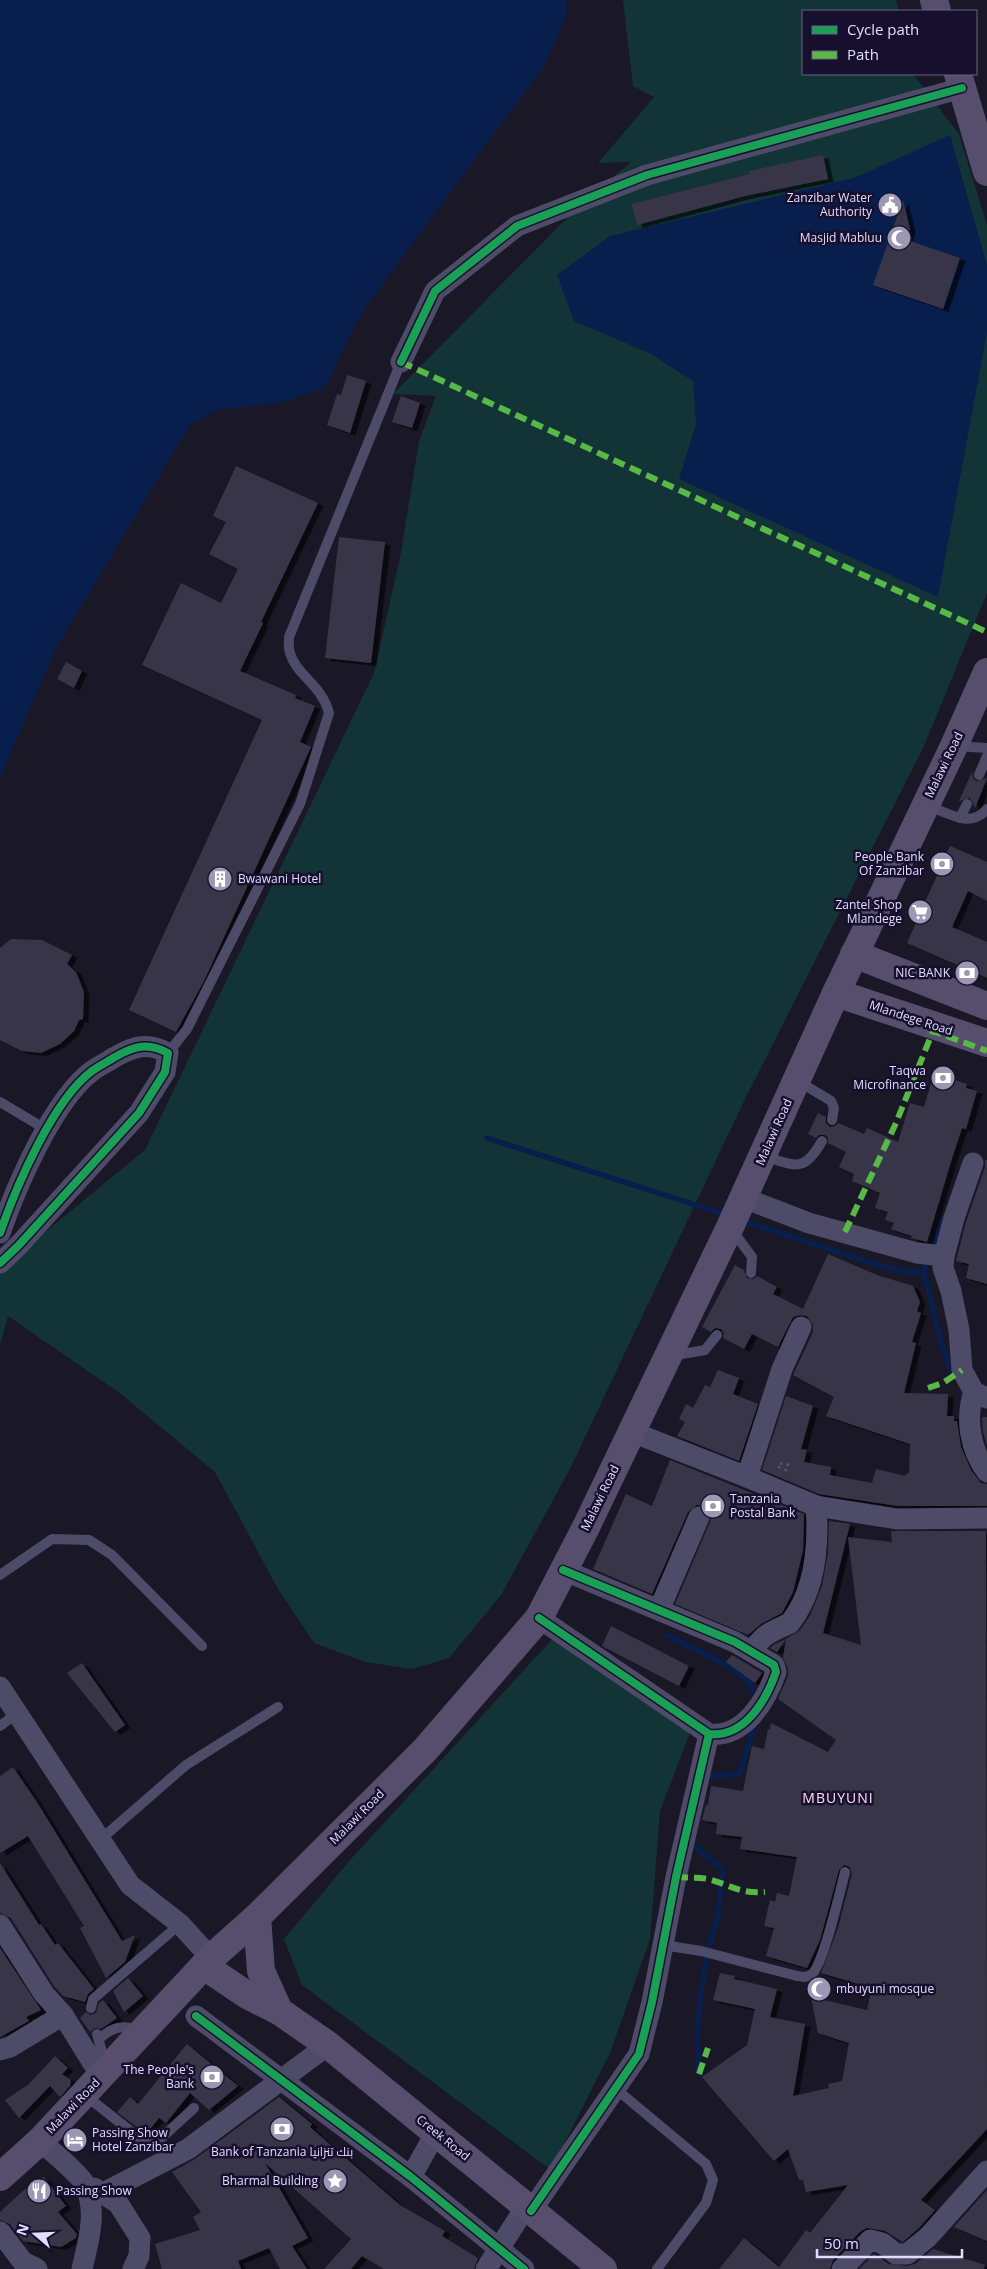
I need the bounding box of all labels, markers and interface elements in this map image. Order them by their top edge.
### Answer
legend [802,10,977,75]
text: Cycle path [847,19,919,39]
text: Path [847,44,879,64]
place label: Zanzibar Water Authority [787,189,873,220]
public building icon: Zanzibar Water Authority [877,192,903,218]
mosque icon: Masjid Mabluu [886,225,912,251]
place label: Masjid Mabluu [800,229,882,246]
street label: Malawi Road [920,729,967,801]
place label: People Bank Of Zanzibar [855,848,925,879]
bank icon: People Bank Of Zanzibar [929,851,955,877]
building icon: Bwawani Hotel [207,866,233,892]
place label: Bwawani Hotel [238,870,321,887]
place label: Zantel Shop Mlandege [835,896,902,927]
supermarket icon: Zantel Shop Mlandege [907,899,933,925]
bank icon: NIC BANK [954,960,980,986]
place label: NIC BANK [895,964,951,981]
street label: Mlandege Road [867,996,955,1039]
place label: Taqwa Microfinance [853,1062,926,1093]
bank icon: Taqwa Microfinance [930,1065,956,1091]
street label: Malawi Road [751,1096,796,1168]
street label: Malawi Road [576,1462,623,1534]
place label: Tanzania Postal Bank [730,1490,796,1521]
bank icon: Tanzania Postal Bank [700,1493,726,1519]
street label: Malawi Road [325,1785,388,1848]
district label: MBUYUNI [802,1788,874,1807]
mosque icon: mbuyuni mosque [806,1976,832,2002]
place label: mbuyuni mosque [836,1980,934,1997]
place label: The People's Bank [124,2061,195,2092]
bank icon: The People's Bank [199,2064,225,2090]
street label: Malawi Road [42,2074,104,2137]
street label: Creek Road [413,2111,474,2164]
bank icon: Bank of Tanzania بنك تنزانيا [269,2116,295,2142]
place label: Passing Show Hotel Zanzibar [92,2124,174,2155]
hotel icon: Passing Show Hotel Zanzibar [62,2127,88,2153]
place label: Bank of Tanzania بنك تنزانيا [211,2143,353,2160]
place icon: Bharmal Building [322,2168,348,2194]
place label: Bharmal Building [222,2172,318,2189]
restaurant icon: Passing Show [26,2178,52,2204]
place label: Passing Show [56,2182,133,2199]
north arrow [10,2209,60,2259]
text: N [11,2221,33,2238]
scale bar [817,2226,962,2258]
text: 50 m [824,2233,859,2253]

